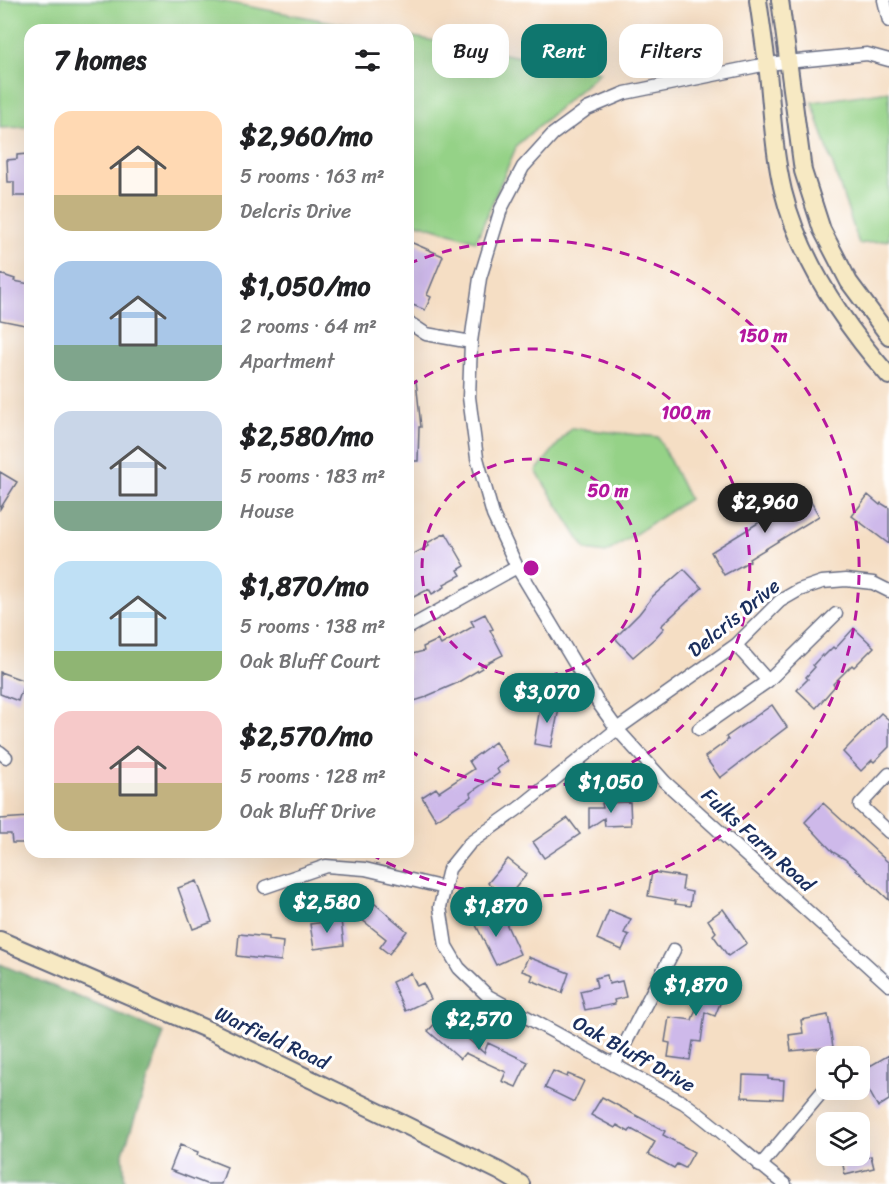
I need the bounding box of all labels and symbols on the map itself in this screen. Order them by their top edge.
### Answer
text: 150 m [739,320,787,352]
text: 100 m [662,397,711,429]
text: 50 m [588,475,629,507]
pin: $2,960 [716,483,814,534]
centre of rings [521,558,541,578]
street label: Delcris Drive [680,569,788,667]
pin: $3,070 [498,673,596,724]
pin: $1,050 [562,763,660,814]
street label: Fulks Farm Road [693,779,824,902]
pin: $2,580 [278,883,376,934]
pin: $1,870 [447,887,545,938]
pin: $1,870 [647,966,745,1017]
street label: Warfield Road [209,996,336,1080]
pin: $2,570 [430,1000,528,1051]
street label: Oak Bluff Drive [566,1006,702,1102]

